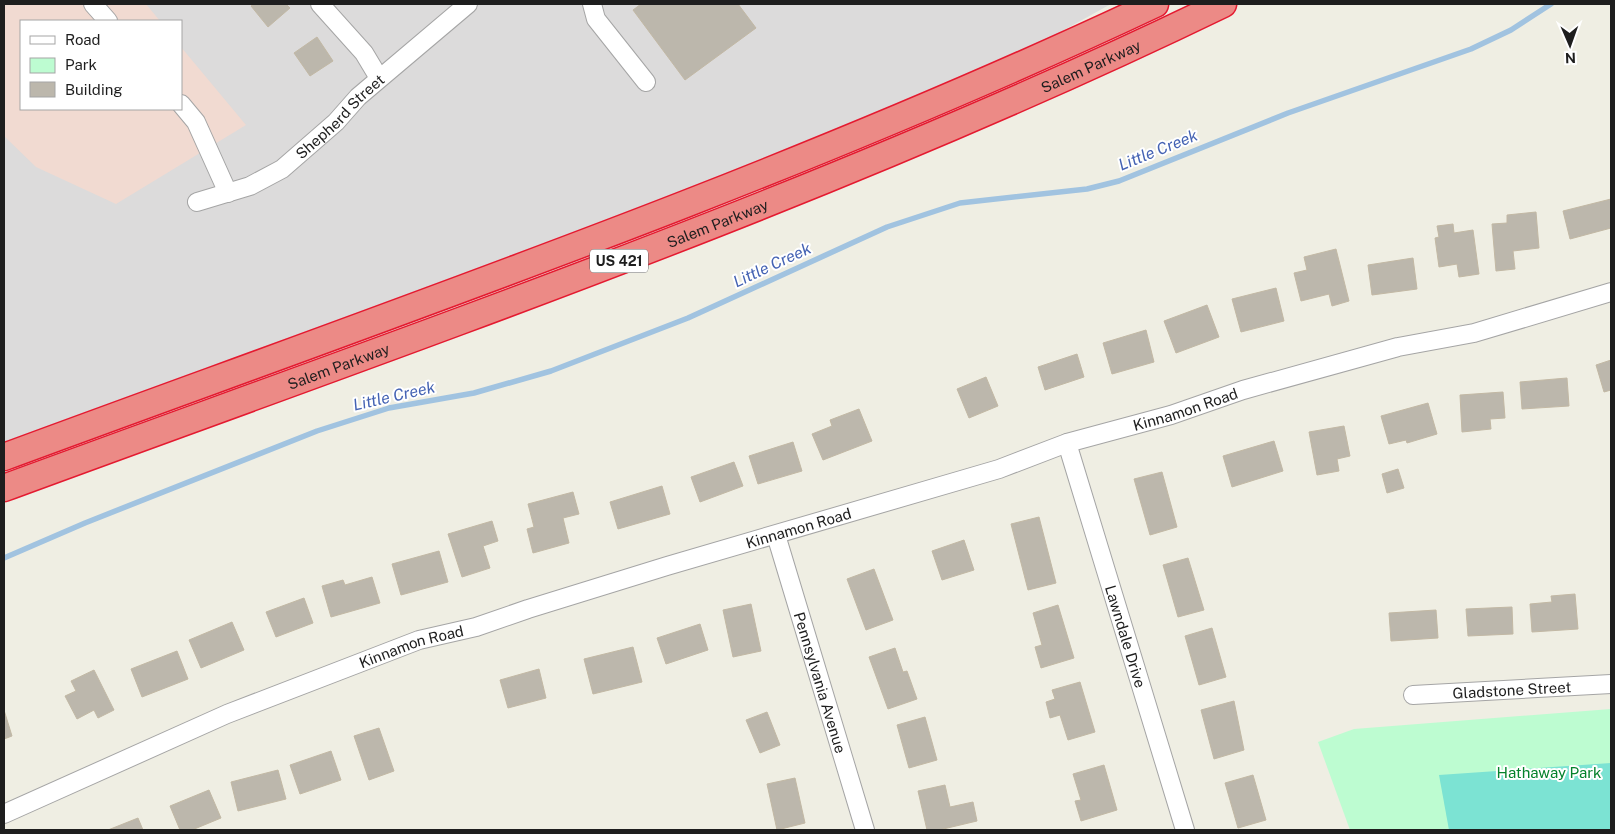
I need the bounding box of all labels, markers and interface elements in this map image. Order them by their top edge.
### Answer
legend [20,20,182,110]
north arrow [1545,20,1595,70]
text: Road [65,31,101,48]
street label: Salem Parkway [1038,36,1143,96]
text: N [1565,50,1576,66]
text: Park [65,56,97,73]
street label: Shepherd Street [292,70,387,162]
text: Building [65,81,123,98]
water label: Little Creek [1116,125,1201,174]
street label: Salem Parkway [664,195,770,250]
water label: Little Creek [730,239,814,291]
road number: US 421 [590,250,648,272]
street label: Salem Parkway [285,339,392,392]
water label: Little Creek [351,377,437,415]
street label: Kinnamon Road [1131,384,1240,433]
street label: Kinnamon Road [744,504,853,551]
street label: Lawndale Drive [1102,583,1150,690]
street label: Pennsylvania Avenue [791,610,850,755]
street label: Kinnamon Road [357,622,465,671]
street label: Gladstone Street [1452,678,1572,701]
park label: Hathaway Park [1496,764,1602,781]

